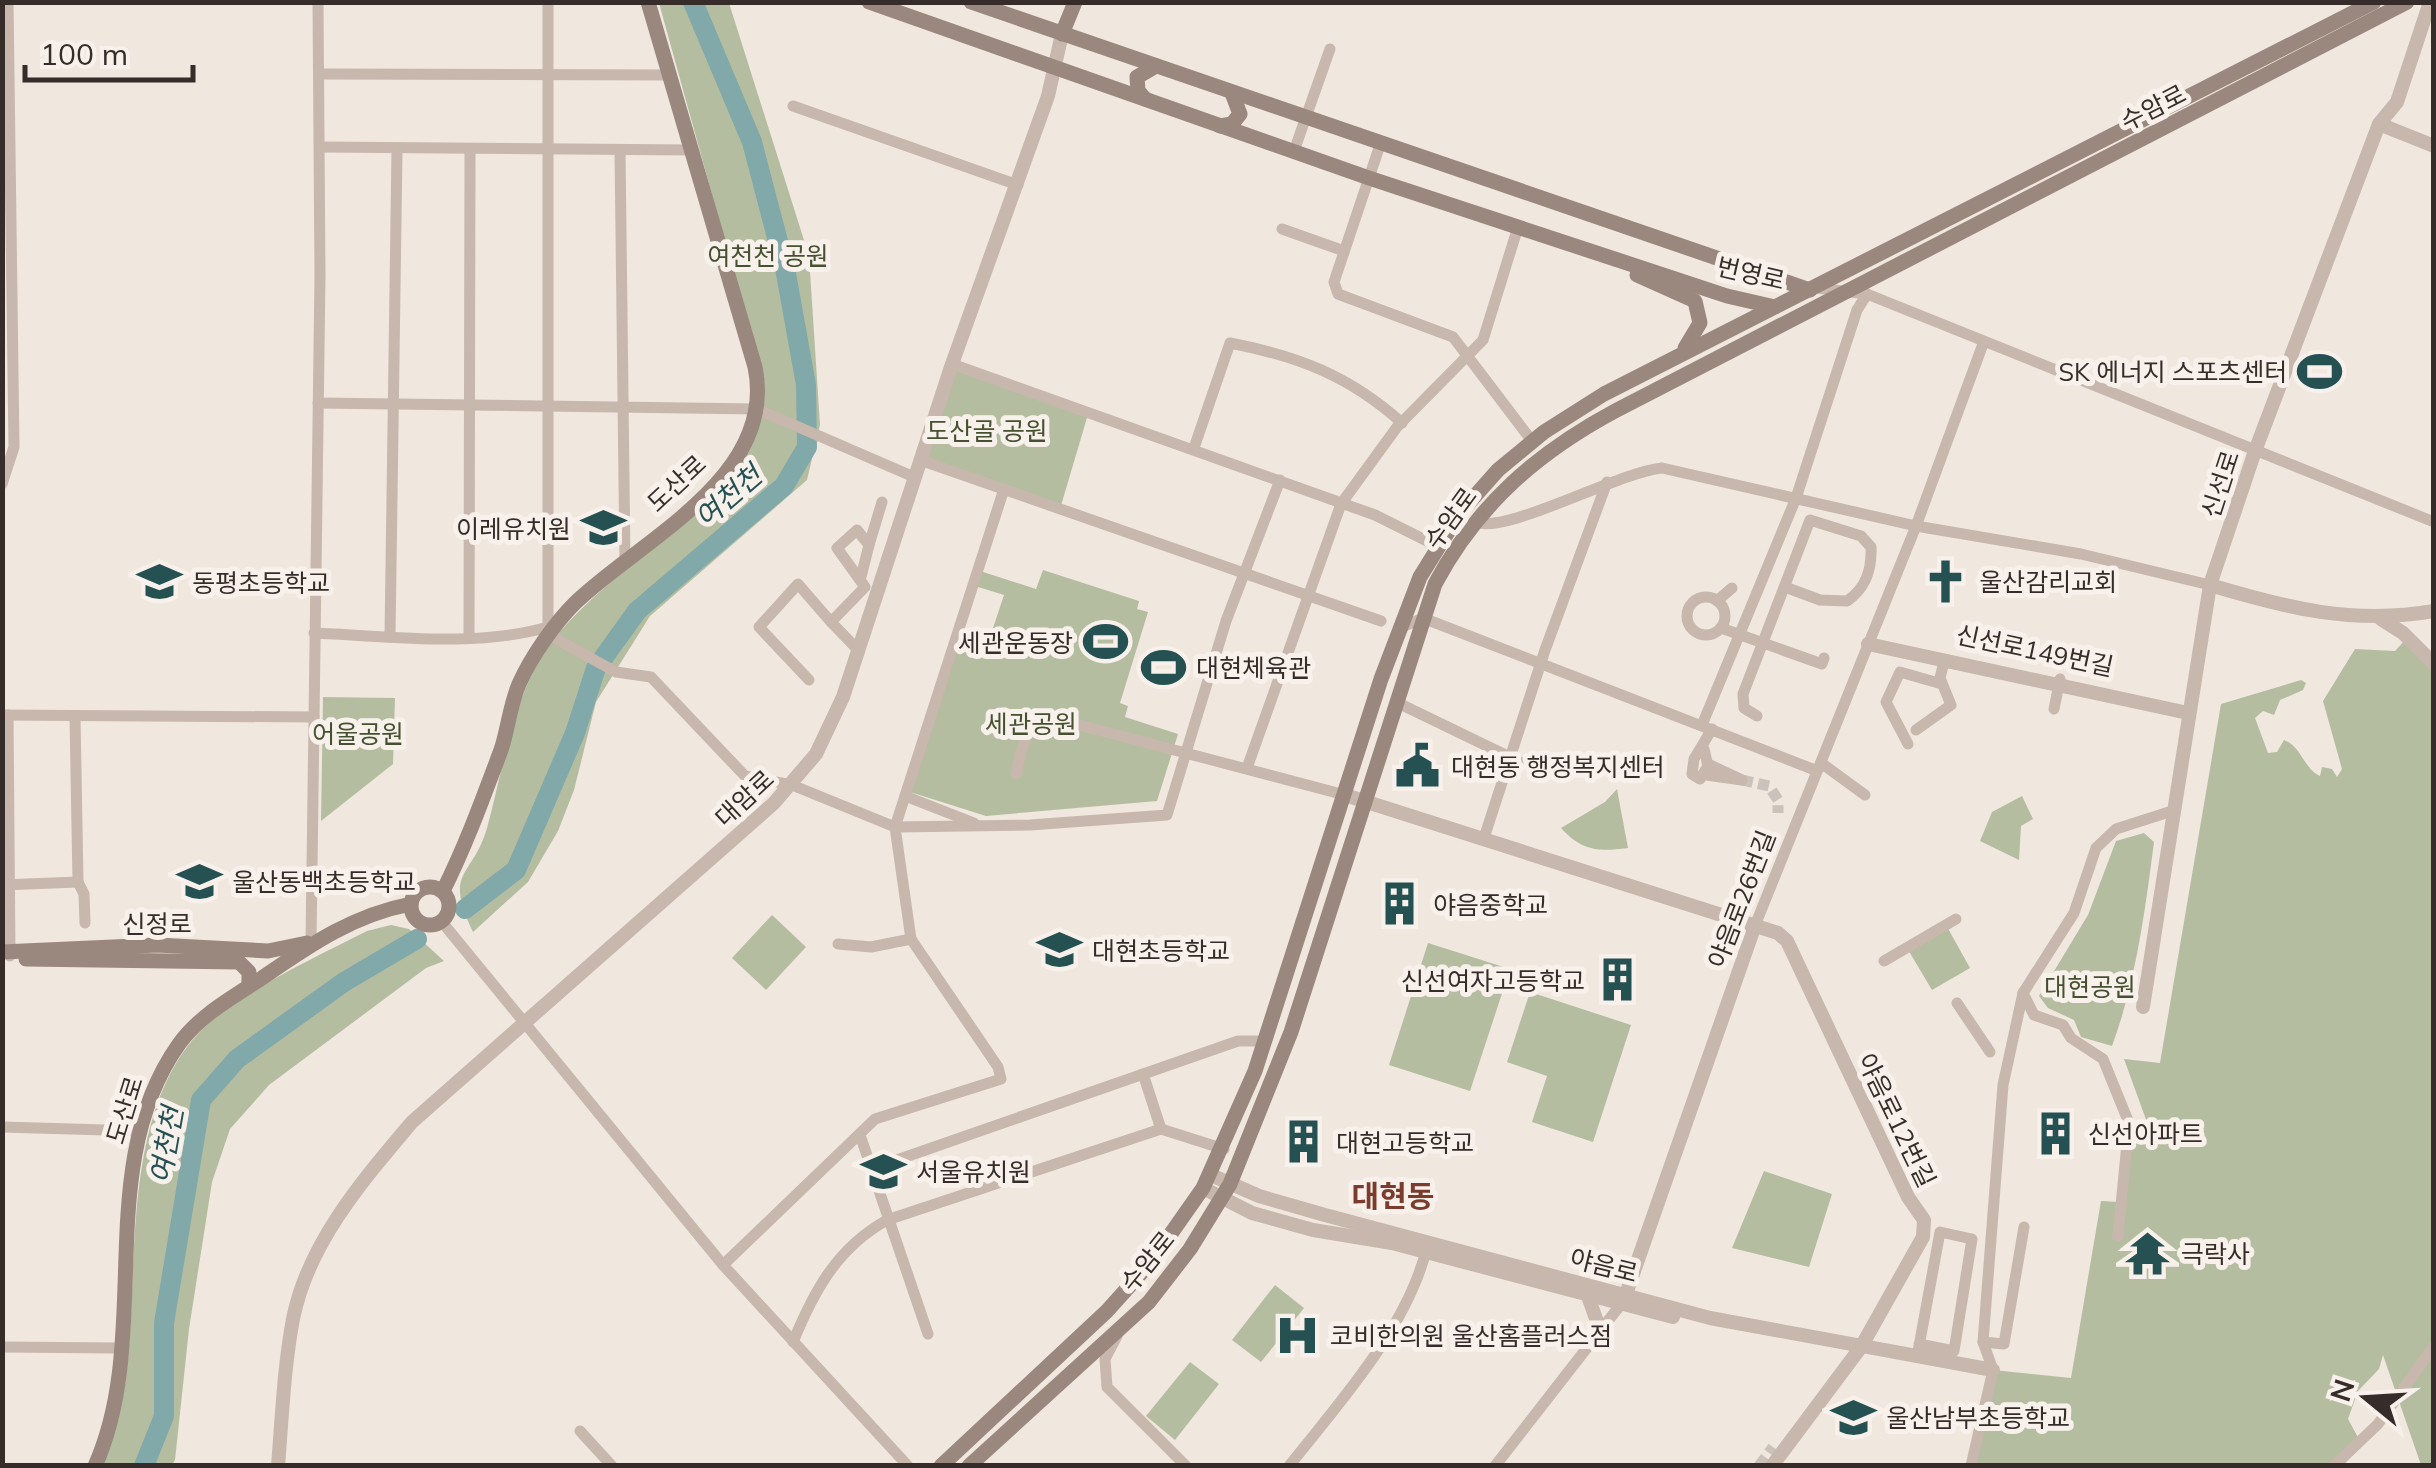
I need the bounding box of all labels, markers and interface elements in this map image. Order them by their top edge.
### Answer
scale bar [25,20,192,82]
text: 100 m [40,35,128,73]
street label: 수암로 [2115,78,2191,136]
park label: 여천천 공원 [707,240,829,271]
street label: 번영로 [1714,250,1788,296]
sports icon: SK 에너지 스포츠센터 [2296,347,2344,395]
place label: SK 에너지 스포츠센터 [2059,356,2287,387]
park label: 도산골 공원 [926,415,1048,446]
street label: 신선로 [2195,446,2245,522]
street label: 도산로 [640,448,712,518]
water label: 여천천 [687,455,771,535]
street label: 수암로 [1417,481,1483,555]
school or university icon: 이레유치원 [580,504,628,552]
place label: 이레유치원 [456,513,571,544]
church icon: 울산감리교회 [1922,557,1970,605]
school or university icon: 동평초등학교 [135,558,183,606]
place label: 울산감리교회 [1979,566,2117,597]
place label: 동평초등학교 [192,567,330,598]
sports icon: 세관운동장 [1082,618,1130,666]
street label: 신선로149번길 [1954,618,2116,682]
place label: 세관운동장 [958,627,1073,658]
sports icon: 대현체육관 [1139,643,1187,691]
place label: 대현체육관 [1196,652,1311,683]
park label: 세관공원 [985,708,1077,739]
park label: 어울공원 [312,718,404,749]
public building icon: 대현동 행정복지센터 [1394,742,1442,790]
place label: 대현동 행정복지센터 [1451,751,1665,782]
street label: 대암로 [708,763,780,833]
street label: 야음로26번길 [1701,826,1781,972]
school or university icon: 울산동백초등학교 [175,857,223,905]
place label: 울산동백초등학교 [232,866,416,897]
building icon: 야음중학교 [1376,880,1424,928]
place label: 야음중학교 [1433,889,1548,920]
street label: 신정로 [122,908,192,939]
school or university icon: 대현초등학교 [1035,926,1083,974]
place label: 대현초등학교 [1092,935,1230,966]
building icon: 신선여자고등학교 [1594,956,1642,1004]
place label: 신선여자고등학교 [1401,965,1585,996]
park label: 대현공원 [2044,971,2136,1002]
street label: 야음로12번길 [1851,1048,1943,1192]
street label: 도산로 [99,1072,149,1148]
water label: 여천천 [142,1101,191,1186]
building icon: 신선아파트 [2031,1109,2079,1157]
building icon: 대현고등학교 [1279,1118,1327,1166]
place label: 신선아파트 [2088,1118,2203,1149]
place label: 대현고등학교 [1336,1127,1474,1158]
school or university icon: 서울유치원 [859,1147,907,1195]
place label: 서울유치원 [916,1156,1031,1187]
district label: 대현동 [1352,1177,1434,1215]
street label: 수암로 [1113,1224,1181,1298]
temple icon: 극락사 [2124,1229,2172,1277]
place label: 극락사 [2181,1238,2250,1269]
street label: 야음로 [1567,1242,1641,1288]
hospital icon: 코비한의원 울산홈플러스점 [1273,1311,1321,1359]
place label: 코비한의원 울산홈플러스점 [1330,1320,1613,1351]
north arrow [2316,1348,2416,1448]
text: N [2322,1375,2362,1406]
school or university icon: 울산남부초등학교 [1829,1393,1877,1441]
place label: 울산남부초등학교 [1886,1402,2070,1433]

